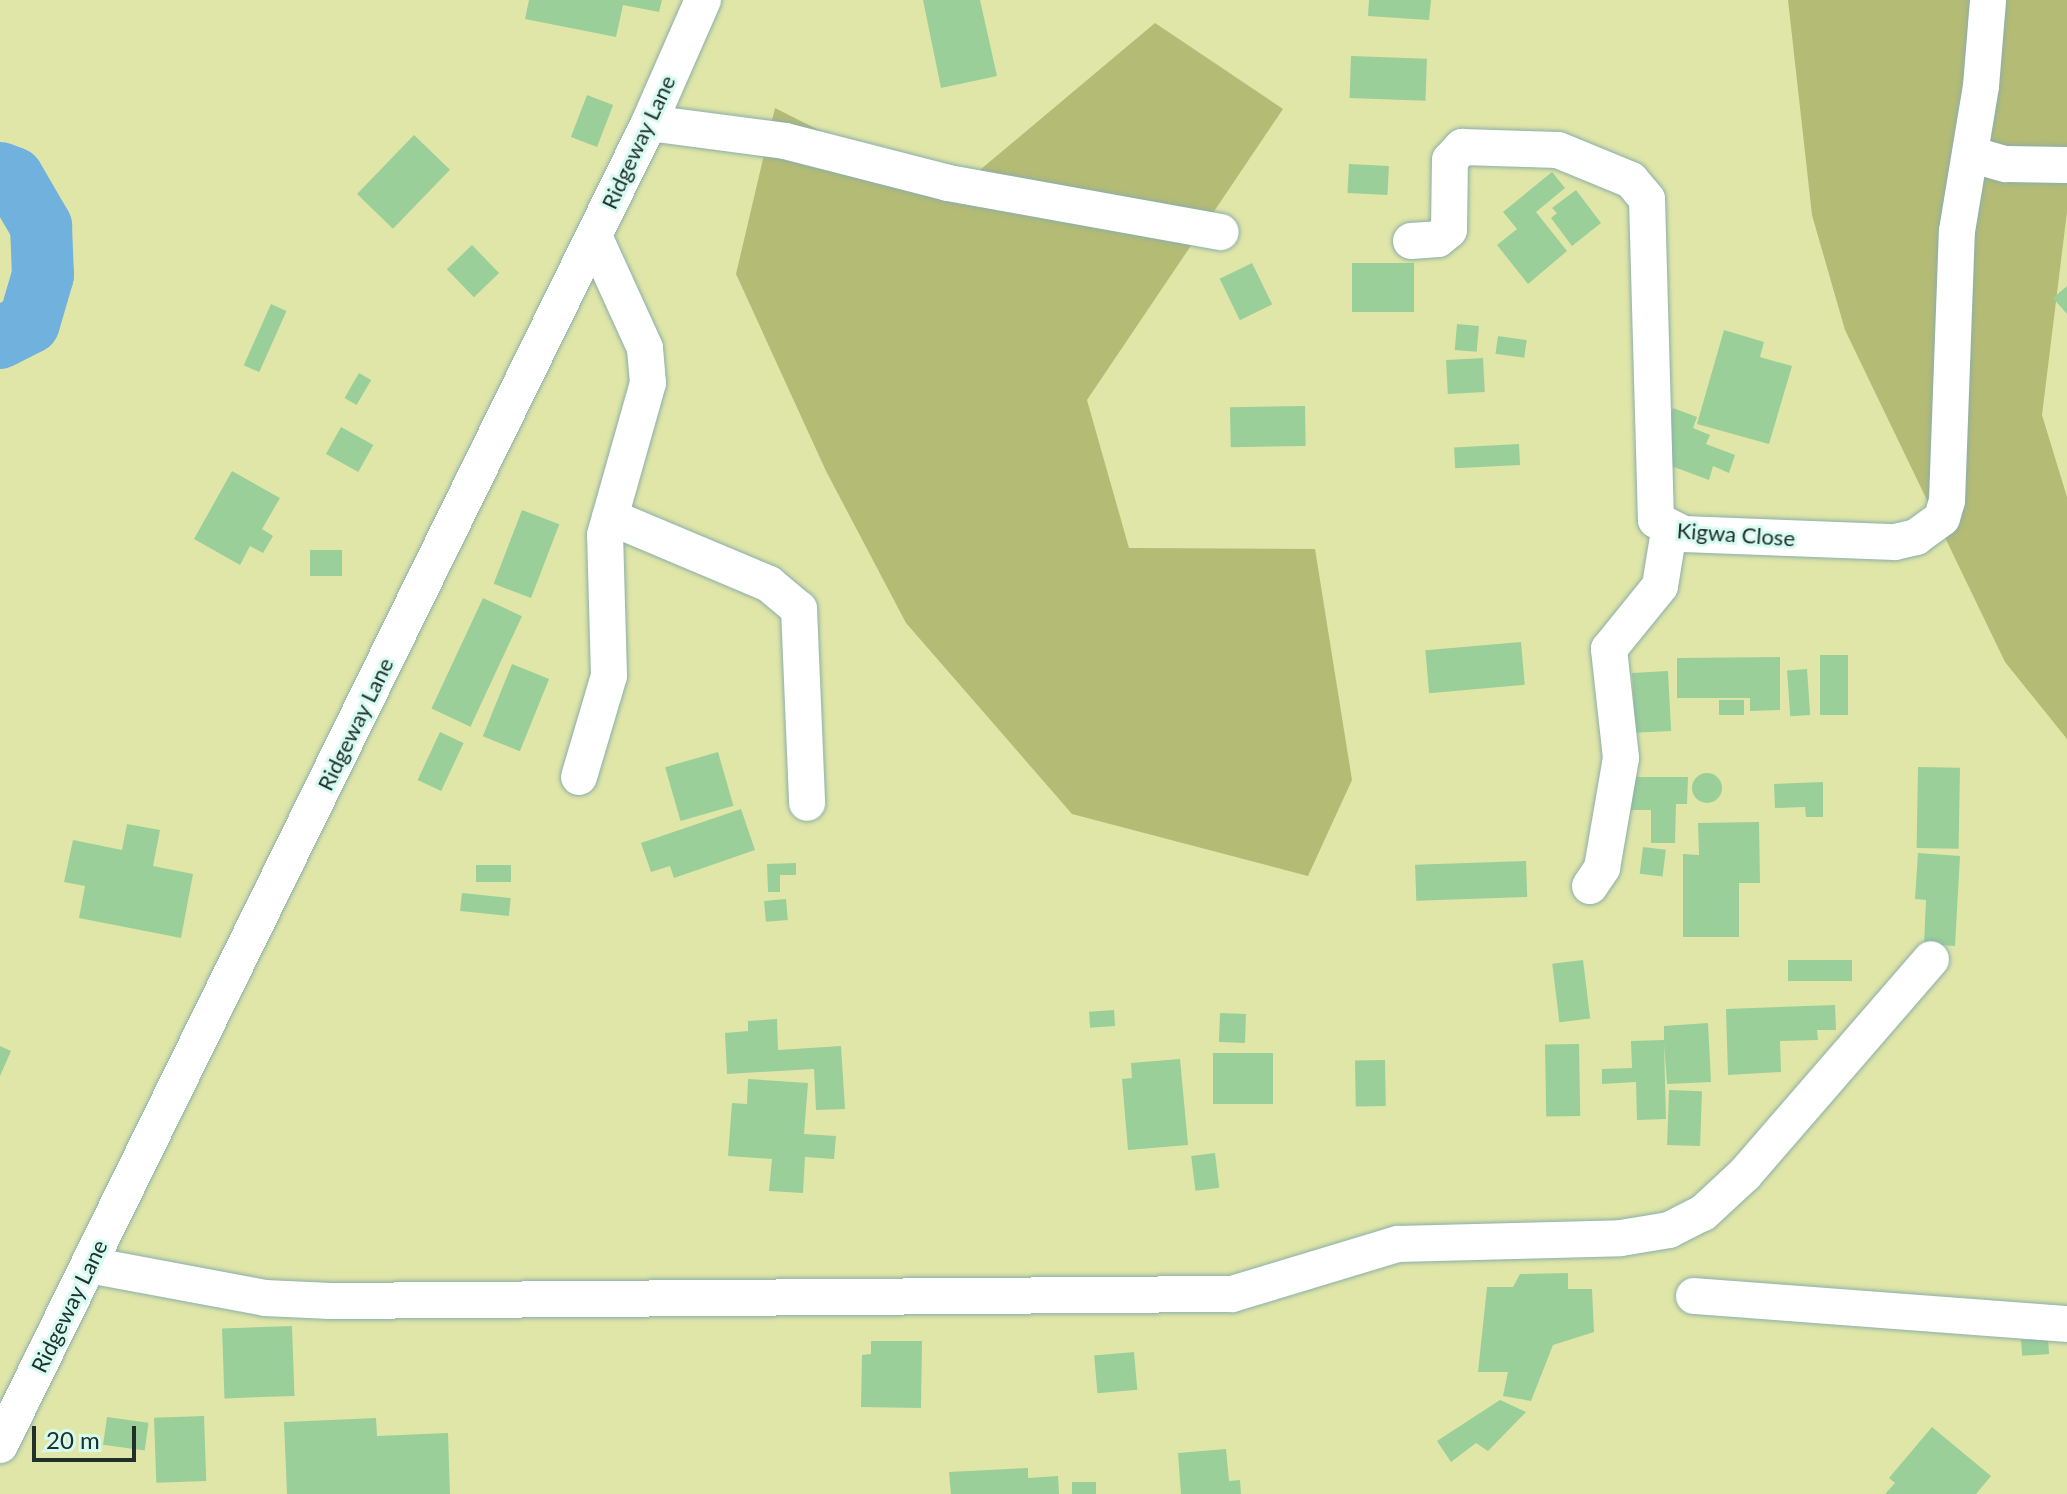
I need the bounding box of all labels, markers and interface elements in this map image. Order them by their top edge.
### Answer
street label: Ridgeway Lane [595,71,681,213]
street label: Kigwa Close [1676,517,1796,551]
street label: Ridgeway Lane [311,653,399,795]
street label: Ridgeway Lane [25,1235,113,1377]
scale bar [36,1410,140,1460]
text: 20 m [46,1425,100,1454]

